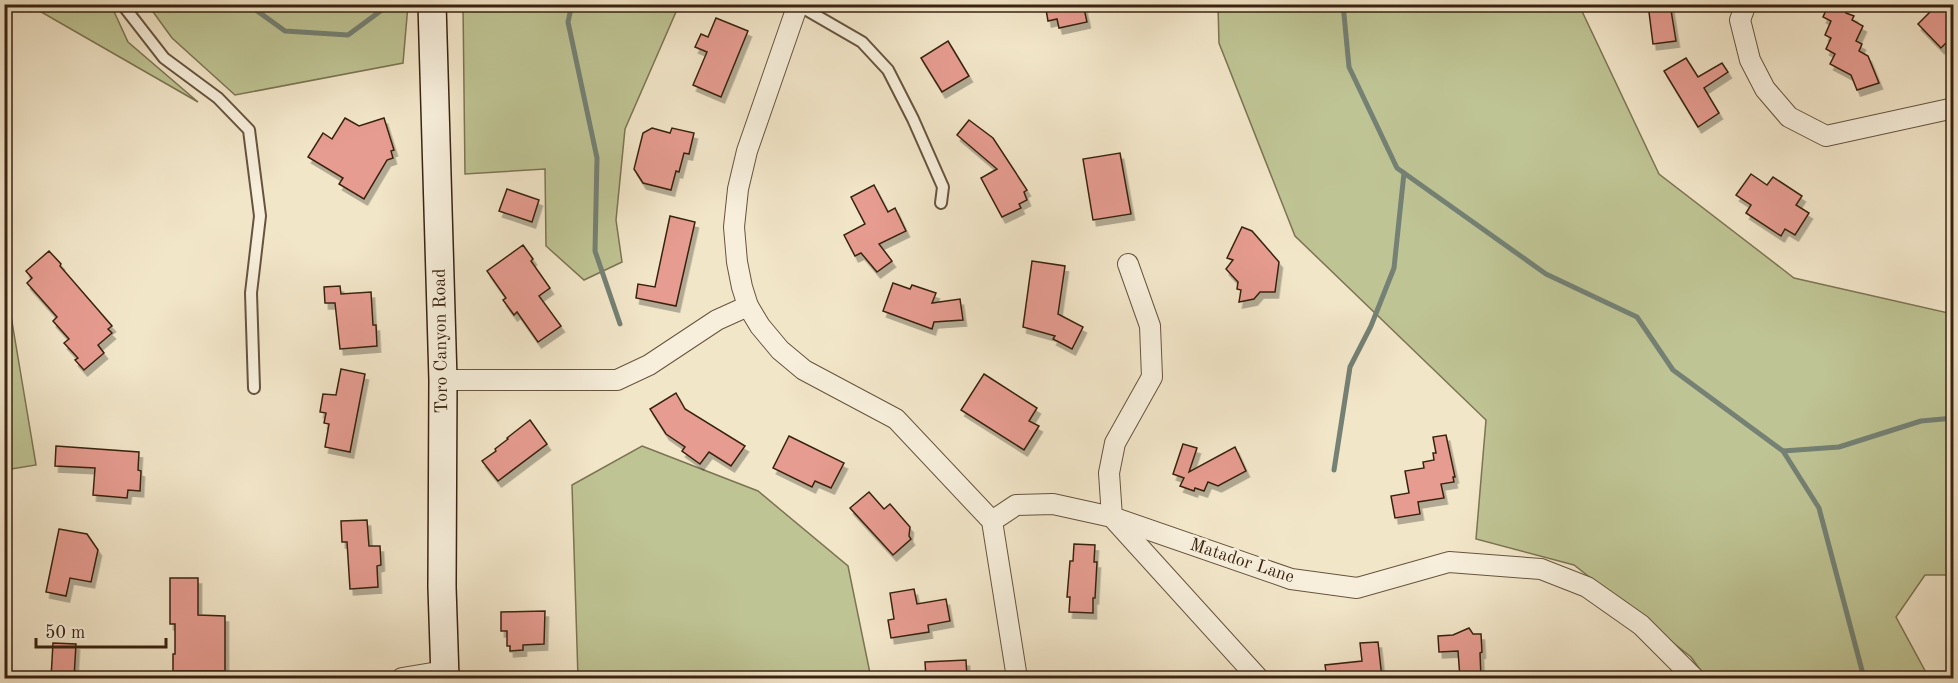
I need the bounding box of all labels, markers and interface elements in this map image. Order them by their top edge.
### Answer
street label: Toro Canyon Road [431,268,451,414]
street label: Matador Lane [1187,536,1297,586]
scale bar [36,611,166,649]
text: 50 m [45,624,85,642]

